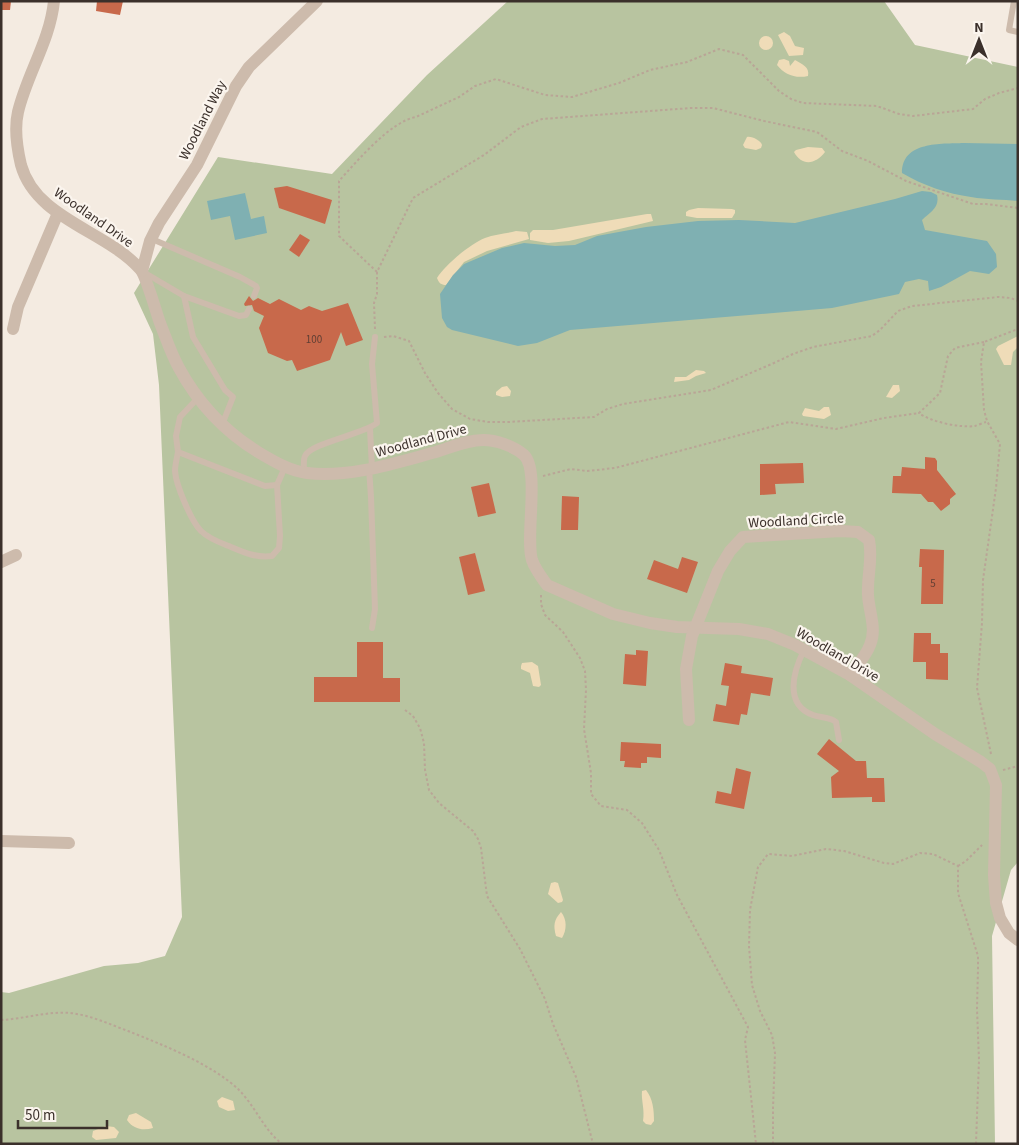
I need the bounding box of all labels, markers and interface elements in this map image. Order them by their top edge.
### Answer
north arrow [954,15,1004,65]
text: N [974,18,984,38]
street label: Woodland Way [174,77,232,164]
street label: Woodland Drive [50,183,137,253]
house number: 100 [306,332,322,347]
street label: Woodland Drive [374,419,469,463]
street label: Woodland Circle [748,509,844,533]
house number: 5 [930,576,936,591]
street label: Woodland Drive [792,623,883,687]
scale bar [18,1098,106,1130]
text: 50 m [25,1105,55,1126]

